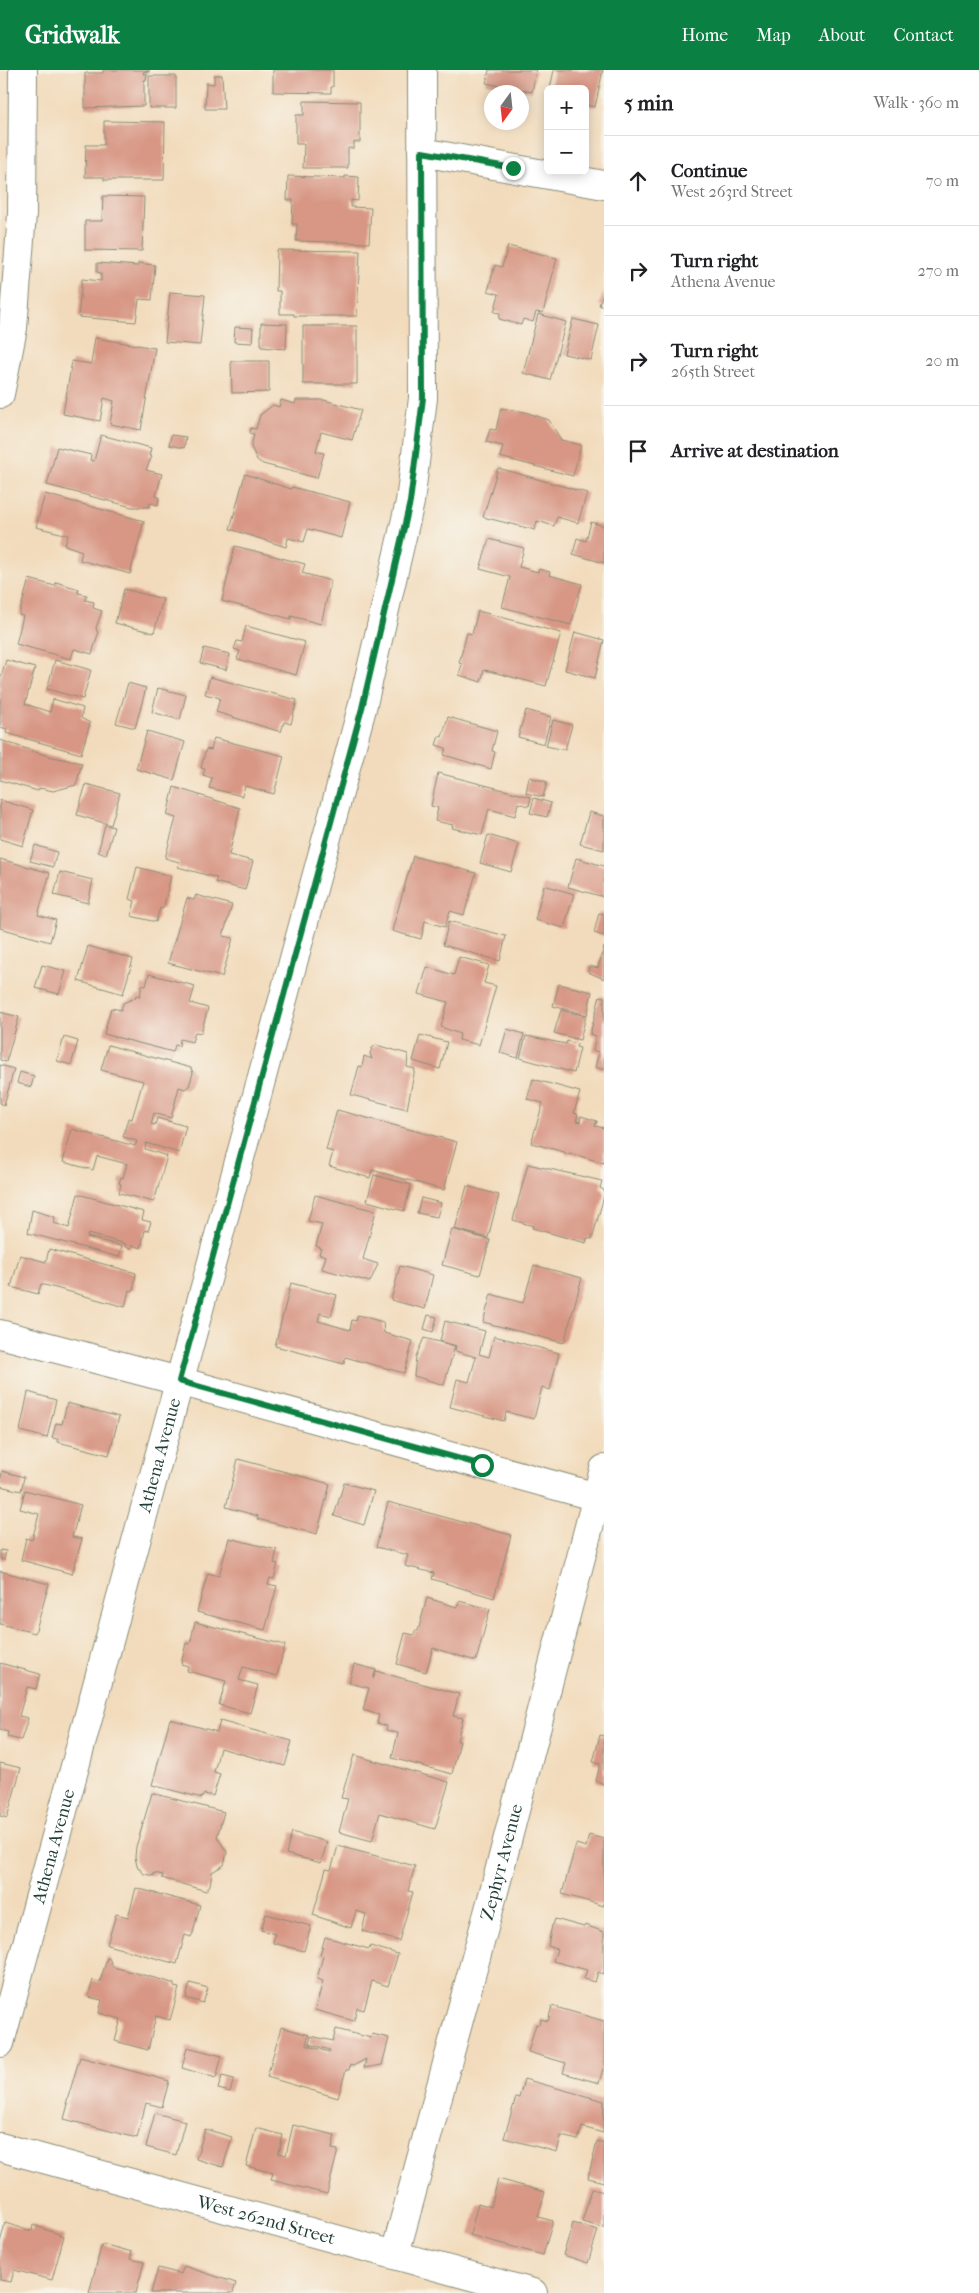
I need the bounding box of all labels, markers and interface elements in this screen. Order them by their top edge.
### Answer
text: Gridwalk [25,21,120,49]
text: Home [681,25,728,46]
text: Map [756,25,791,46]
text: About [819,25,865,46]
text: Contact [893,25,954,46]
north arrow [484,85,529,130]
map controls [544,85,589,175]
button: + [544,85,589,130]
text: 5 min [624,91,673,115]
text: Walk · 360 m [873,93,959,112]
button: − [544,130,589,175]
route end [502,157,525,180]
text: Continue [671,160,747,182]
icon: ahead [624,167,652,195]
text: 70 m [926,171,959,190]
text: West 263rd Street [671,182,793,201]
text: Turn right [671,250,758,272]
icon: right [624,257,652,285]
text: 270 m [918,261,959,280]
text: Athena Avenue [671,272,776,291]
text: Turn right [671,340,758,362]
icon: right [624,347,652,375]
text: 20 m [925,351,959,370]
text: 265th Street [671,362,755,381]
icon: arrive [624,437,652,465]
text: Arrive at destination [671,440,839,462]
street label: Athena Avenue [134,1396,185,1516]
route start [471,1454,494,1477]
street label: Athena Avenue [28,1787,79,1907]
street label: Zephyr Avenue [477,1802,527,1923]
street label: West 262nd Street [194,2191,338,2249]

